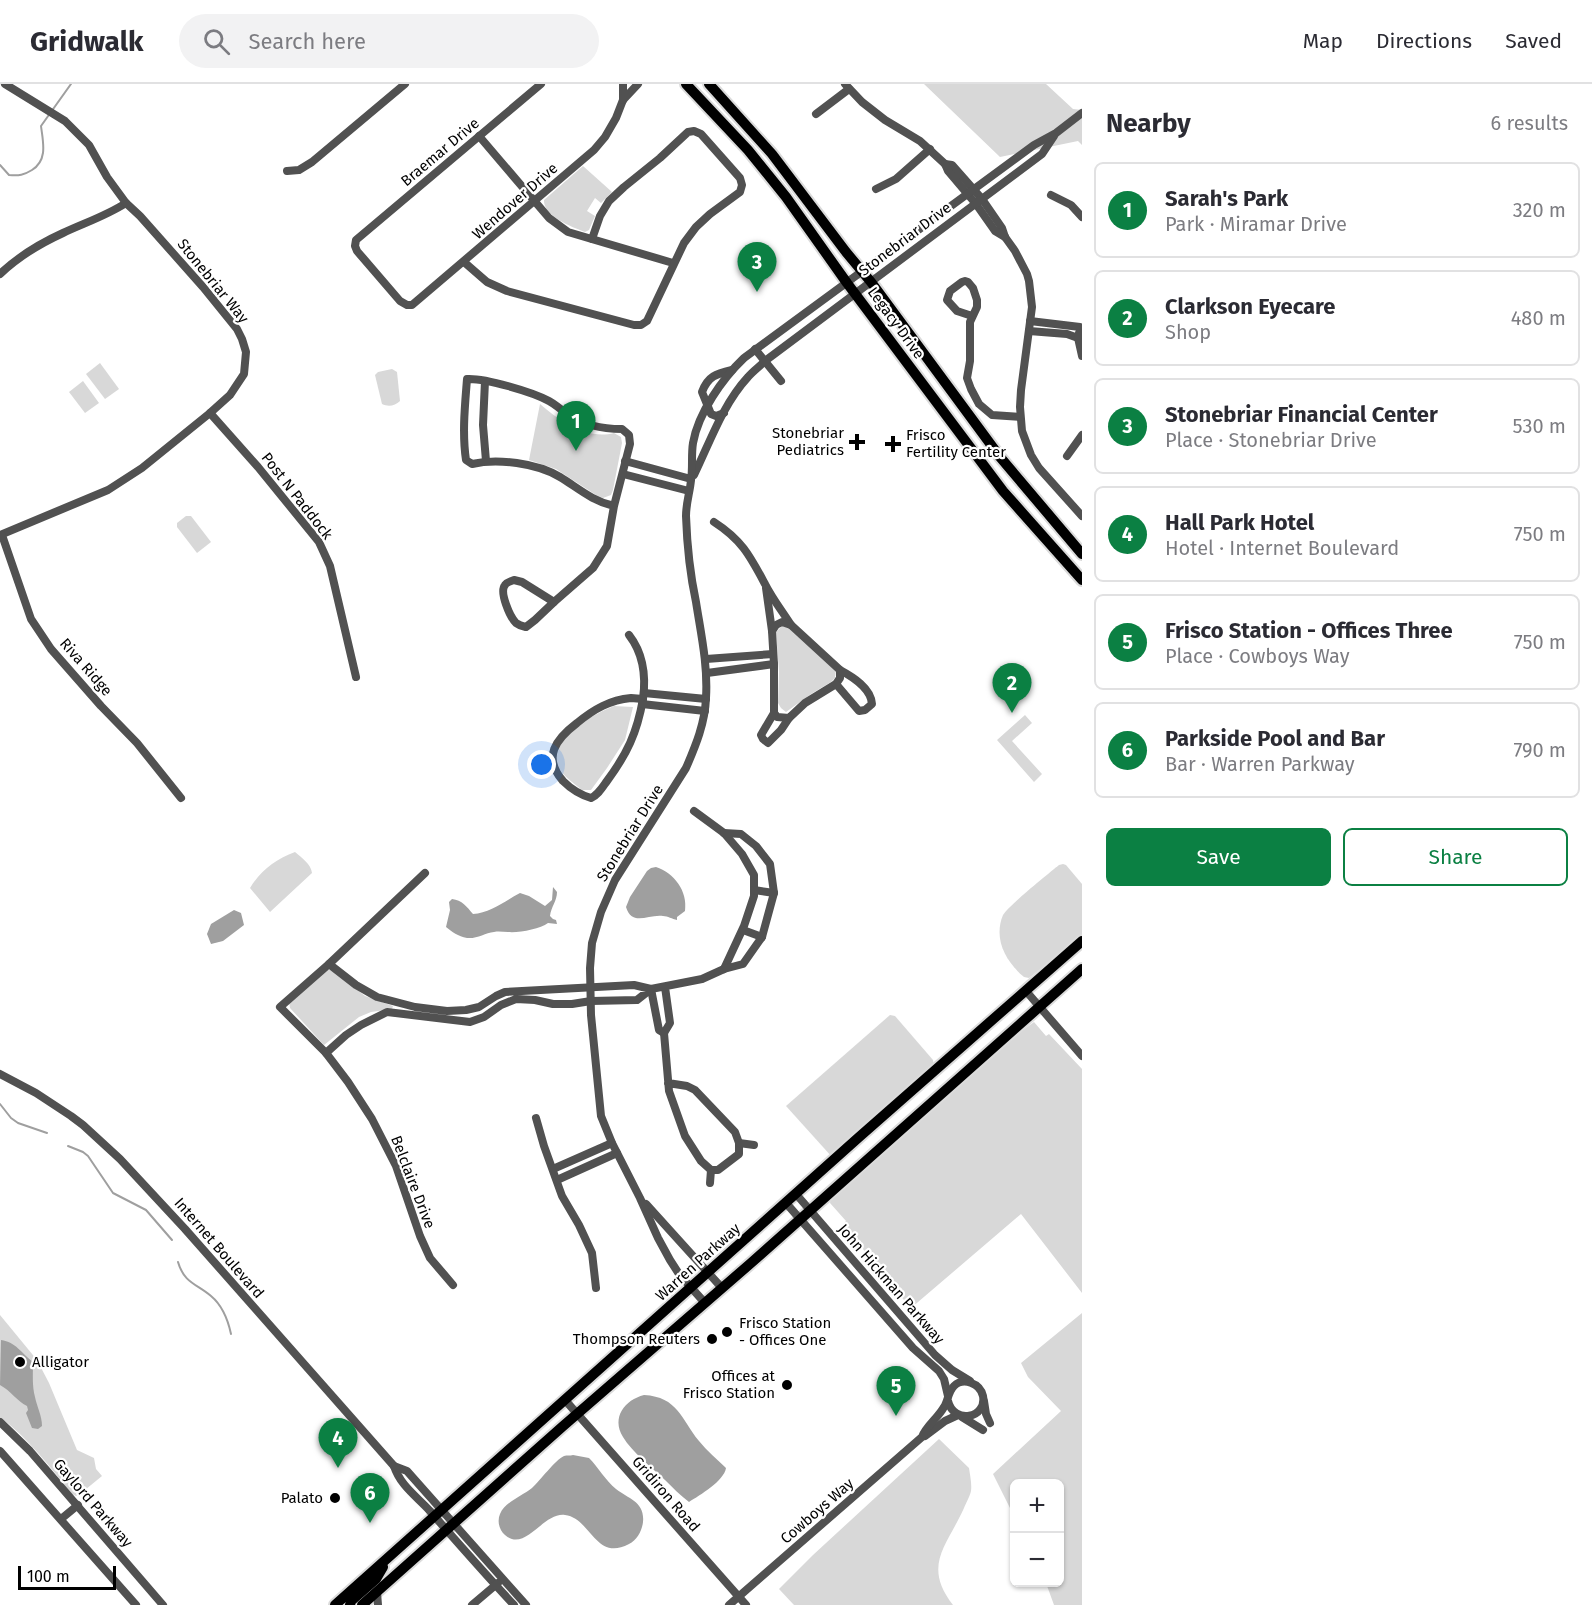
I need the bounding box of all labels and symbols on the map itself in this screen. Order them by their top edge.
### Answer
street label: Braemar Drive [397,114,483,190]
street label: Wendover Drive [469,159,561,243]
street label: Stonebriar Drive [855,198,955,280]
street label: Stonebriar Way [174,235,253,327]
pin: 3 [738,242,777,292]
street label: Legacy Drive [864,283,928,363]
pin: 1 [556,402,596,451]
place label: Stonebriar Pediatrics [772,424,844,459]
place label: Frisco Fertility Center [906,426,1006,461]
marker: Stonebriar Pediatrics [848,433,866,451]
marker: Frisco Fertility Center [884,435,902,453]
street label: Post N Paddock [258,449,337,543]
street label: Riva Ridge [56,634,116,700]
pin: 2 [992,664,1032,713]
your location [527,750,556,779]
street label: Stonebriar Drive [593,781,667,885]
street label: Belclaire Drive [387,1133,439,1231]
street label: Internet Boulevard [170,1194,268,1302]
street label: Warren Parkway [652,1219,744,1305]
street label: John Hickman Parkway [834,1220,949,1348]
place label: Frisco Station - Offices One [739,1314,831,1349]
marker: Frisco Station - Offices One [720,1325,734,1339]
place label: Thompson Reuters [573,1330,700,1348]
marker: Thompson Reuters [705,1332,719,1346]
place label: Alligator [32,1353,89,1371]
marker: Alligator [13,1355,27,1369]
pin: 5 [876,1366,916,1416]
place label: Offices at Frisco Station [683,1367,776,1402]
marker: Offices at Frisco Station [780,1378,794,1392]
pin: 4 [318,1418,358,1468]
street label: Gridiron Road [628,1453,704,1535]
street label: Gaylord Parkway [50,1455,137,1551]
pin: 6 [350,1474,389,1523]
street label: Cowboys Way [777,1474,858,1548]
place label: Palato [281,1489,323,1507]
marker: Palato [328,1491,342,1505]
scale bar [18,1563,116,1590]

